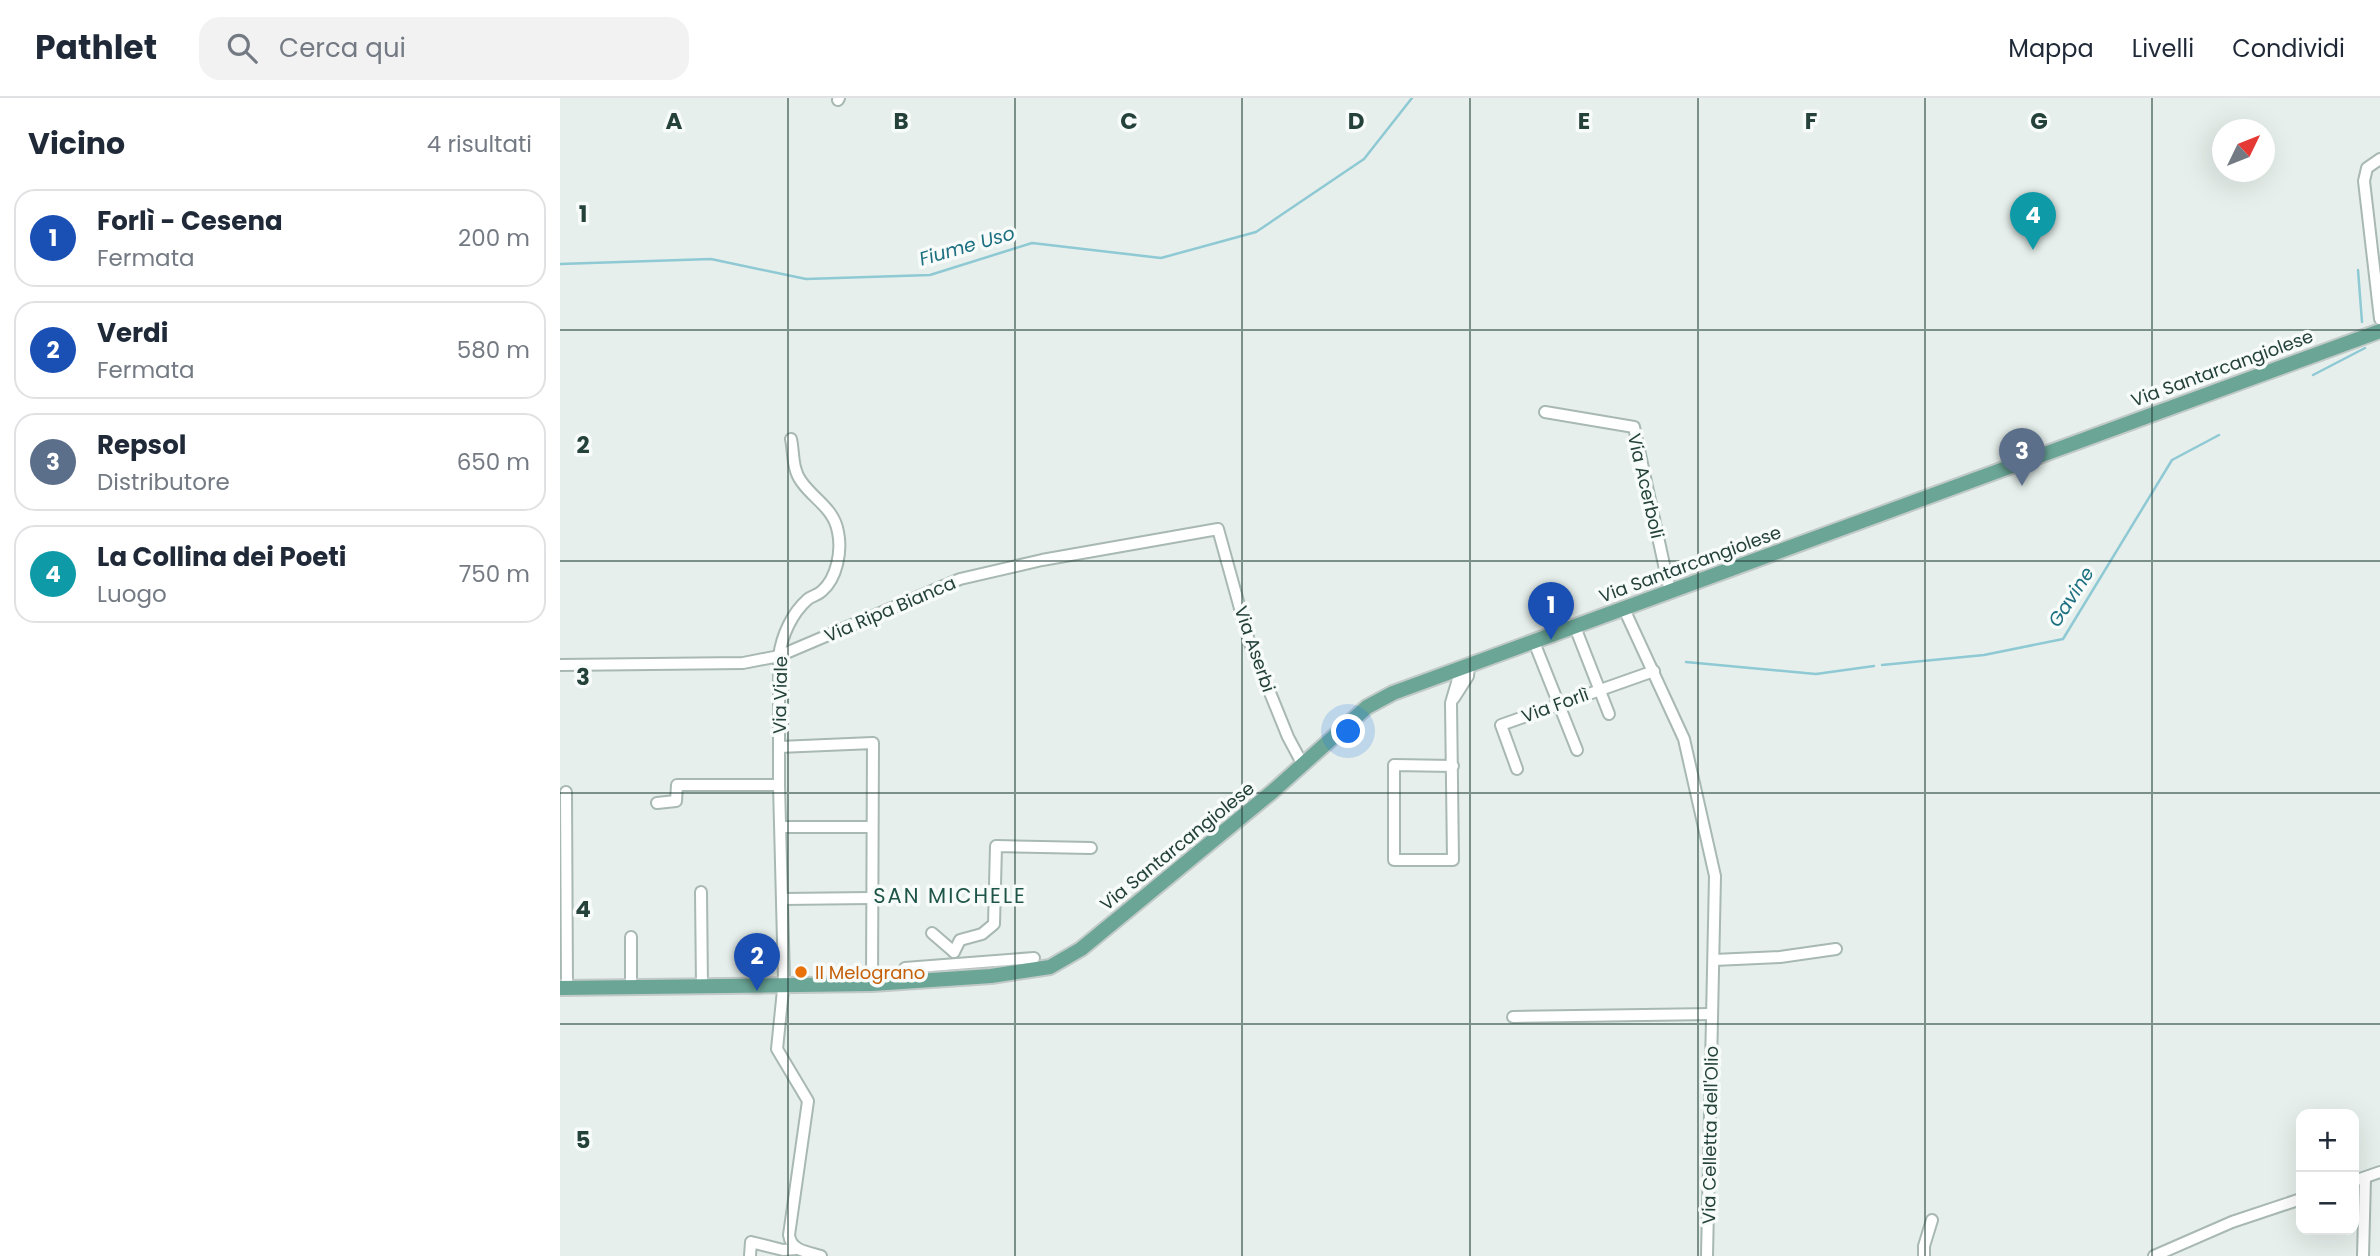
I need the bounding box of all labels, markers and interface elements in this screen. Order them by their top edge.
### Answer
search box [199,17,689,80]
text: Pathlet [35,24,157,71]
icon: search [223,29,261,67]
text: Cerca qui [279,30,406,66]
text: Mappa [2008,32,2094,65]
text: Livelli [2132,32,2194,65]
text: Condividi [2232,32,2345,65]
text: A [666,105,683,137]
text: B [893,105,909,137]
text: C [1120,105,1138,137]
text: D [1348,105,1364,137]
text: E [1578,105,1590,137]
text: F [1805,105,1817,137]
text: G [2030,105,2048,137]
north arrow [2212,119,2275,182]
text: Vicino [28,122,125,165]
text: 4 risultati [427,128,532,160]
pin: 4 [2010,192,2056,250]
text: 1 [579,198,587,230]
text: Forlì - Cesena [97,203,283,239]
water label: Fiume Uso [916,219,1018,273]
text: 1 [49,222,57,254]
text: 200 m [458,222,530,254]
text: Fermata [97,242,195,274]
text: Verdi [97,315,168,351]
street label: Via Santarcangiolese [2127,323,2317,413]
text: 2 [46,334,60,366]
text: 580 m [457,334,530,366]
text: Fermata [97,354,195,386]
text: Repsol [97,427,186,463]
pin: 3 [1999,428,2045,486]
text: 2 [576,429,590,461]
street label: Via Acerboli [1622,431,1670,541]
text: 3 [46,446,60,478]
text: 650 m [457,446,530,478]
text: Distributore [97,466,230,498]
street label: Via Santarcangiolese [1595,519,1785,609]
text: La Collina dei Poeti [97,539,347,575]
text: 4 [45,558,61,590]
text: 750 m [459,558,530,590]
water label: Gavine [2041,561,2101,632]
street label: Via Ripa Bianca [821,570,959,648]
text: Luogo [97,578,167,610]
pin: 1 [1528,582,1574,640]
street label: Via Aserbi [1229,603,1281,695]
street label: Via Viale [767,656,793,734]
text: 3 [576,661,590,693]
street label: Via Forlì [1518,681,1592,729]
your location [1331,714,1365,748]
street label: Via Santarcangiolese [1094,776,1260,916]
district label: SAN MICHELE [873,881,1027,910]
text: 4 [575,893,591,925]
pin: 2 [734,933,780,991]
place label: Il Melograno [815,960,925,985]
marker: Il Melograno [793,964,809,980]
street label: Via Celletta dell'Olio [1696,1046,1724,1224]
map controls [2296,1109,2359,1235]
button: + [2296,1109,2359,1172]
text: 5 [576,1124,590,1156]
button: − [2296,1172,2359,1235]

